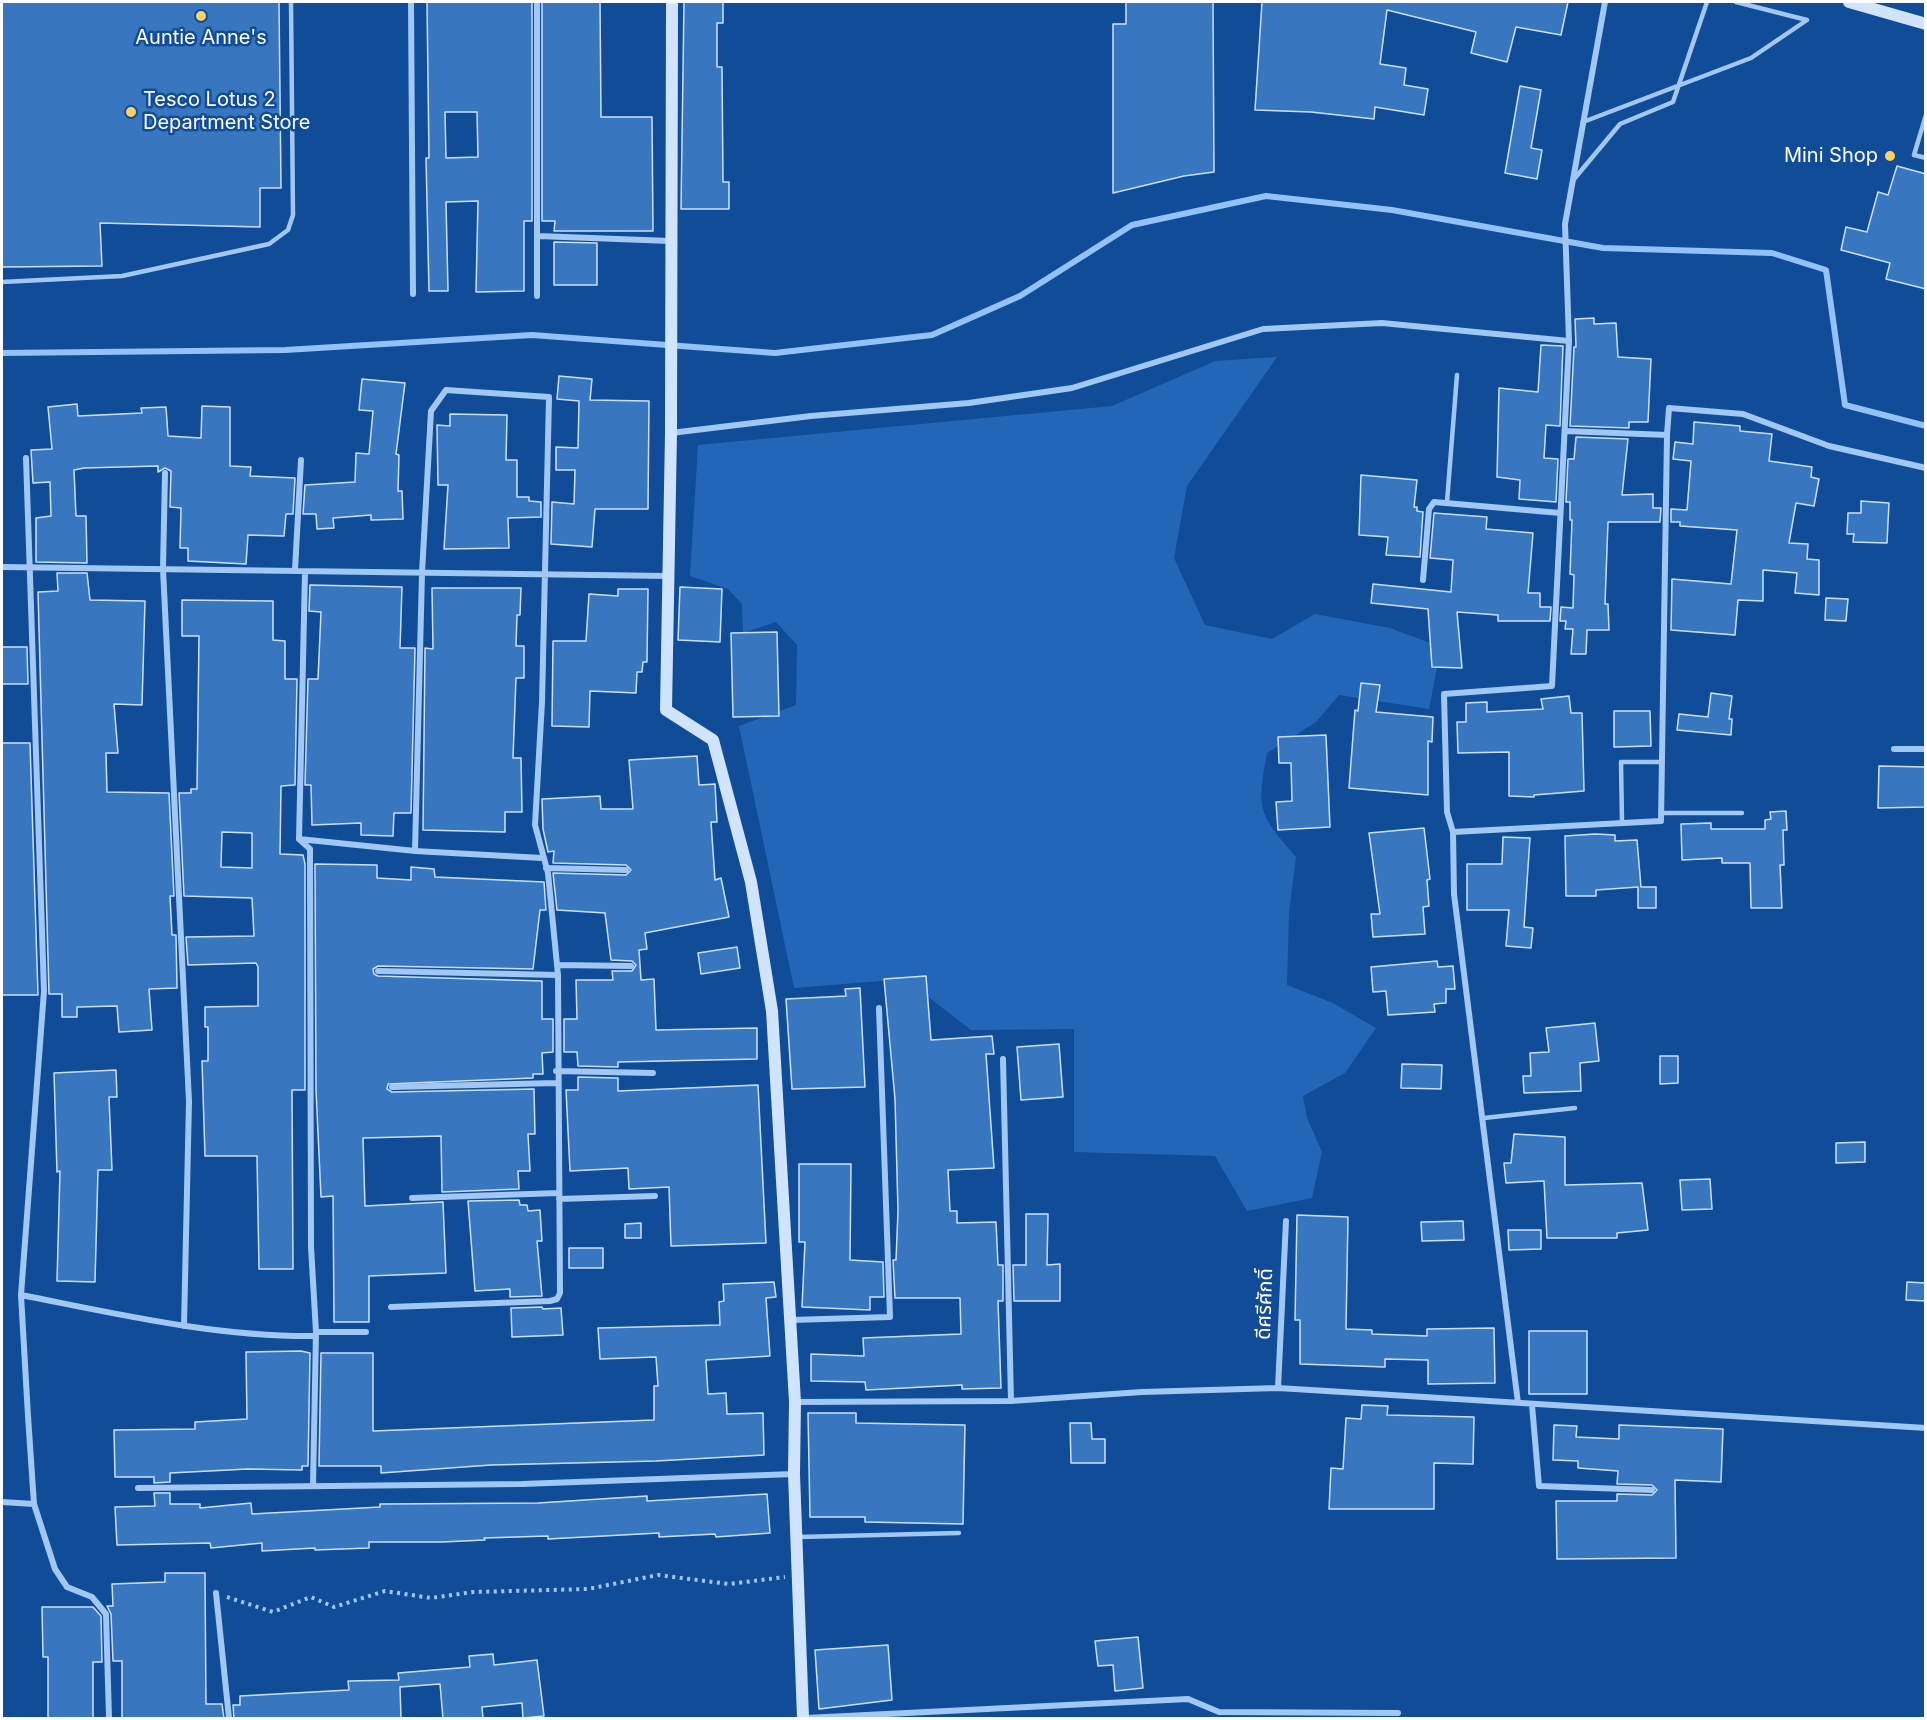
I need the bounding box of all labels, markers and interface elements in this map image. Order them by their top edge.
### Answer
marker: Auntie Anne's [194,9,208,23]
place label: Auntie Anne's [135,26,267,50]
place label: Tesco Lotus 2 Department Store [143,88,310,135]
marker: Tesco Lotus 2 Department Store [124,105,138,119]
place label: Mini Shop [1784,144,1878,168]
marker: Mini Shop [1883,149,1897,163]
street label: ดีศรีศักดิ์ [1252,1268,1278,1340]

